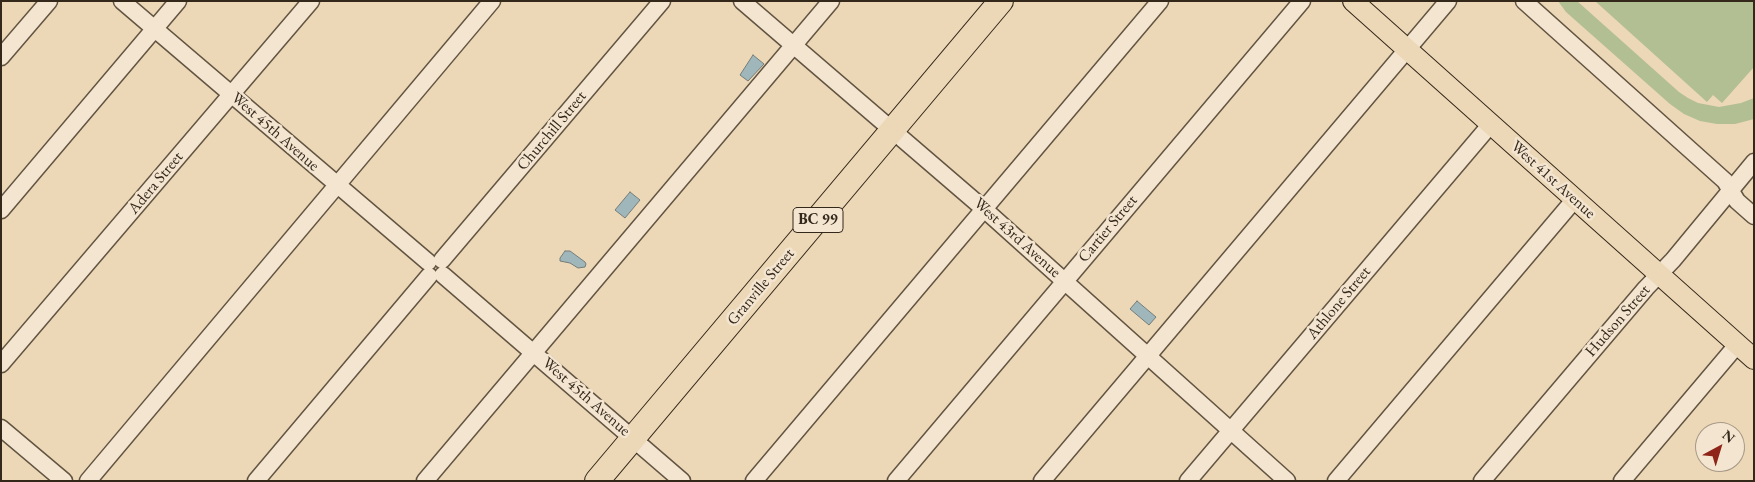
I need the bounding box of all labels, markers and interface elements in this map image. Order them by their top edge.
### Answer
street label: Churchill Street [513,87,591,175]
street label: West 45th Avenue [227,89,323,175]
street label: West 41st Avenue [1507,137,1599,223]
street label: Adera Street [124,148,188,218]
street label: Cartier Street [1074,191,1142,267]
street label: West 43rd Avenue [969,194,1065,282]
road number: BC 99 [793,208,843,232]
street label: Granville Street [723,245,799,329]
street label: Athlone Street [1303,263,1375,343]
street label: Hudson Street [1581,281,1655,361]
street label: West 45th Avenue [538,354,634,440]
north arrow [1695,422,1745,472]
text: N [1719,426,1739,447]

